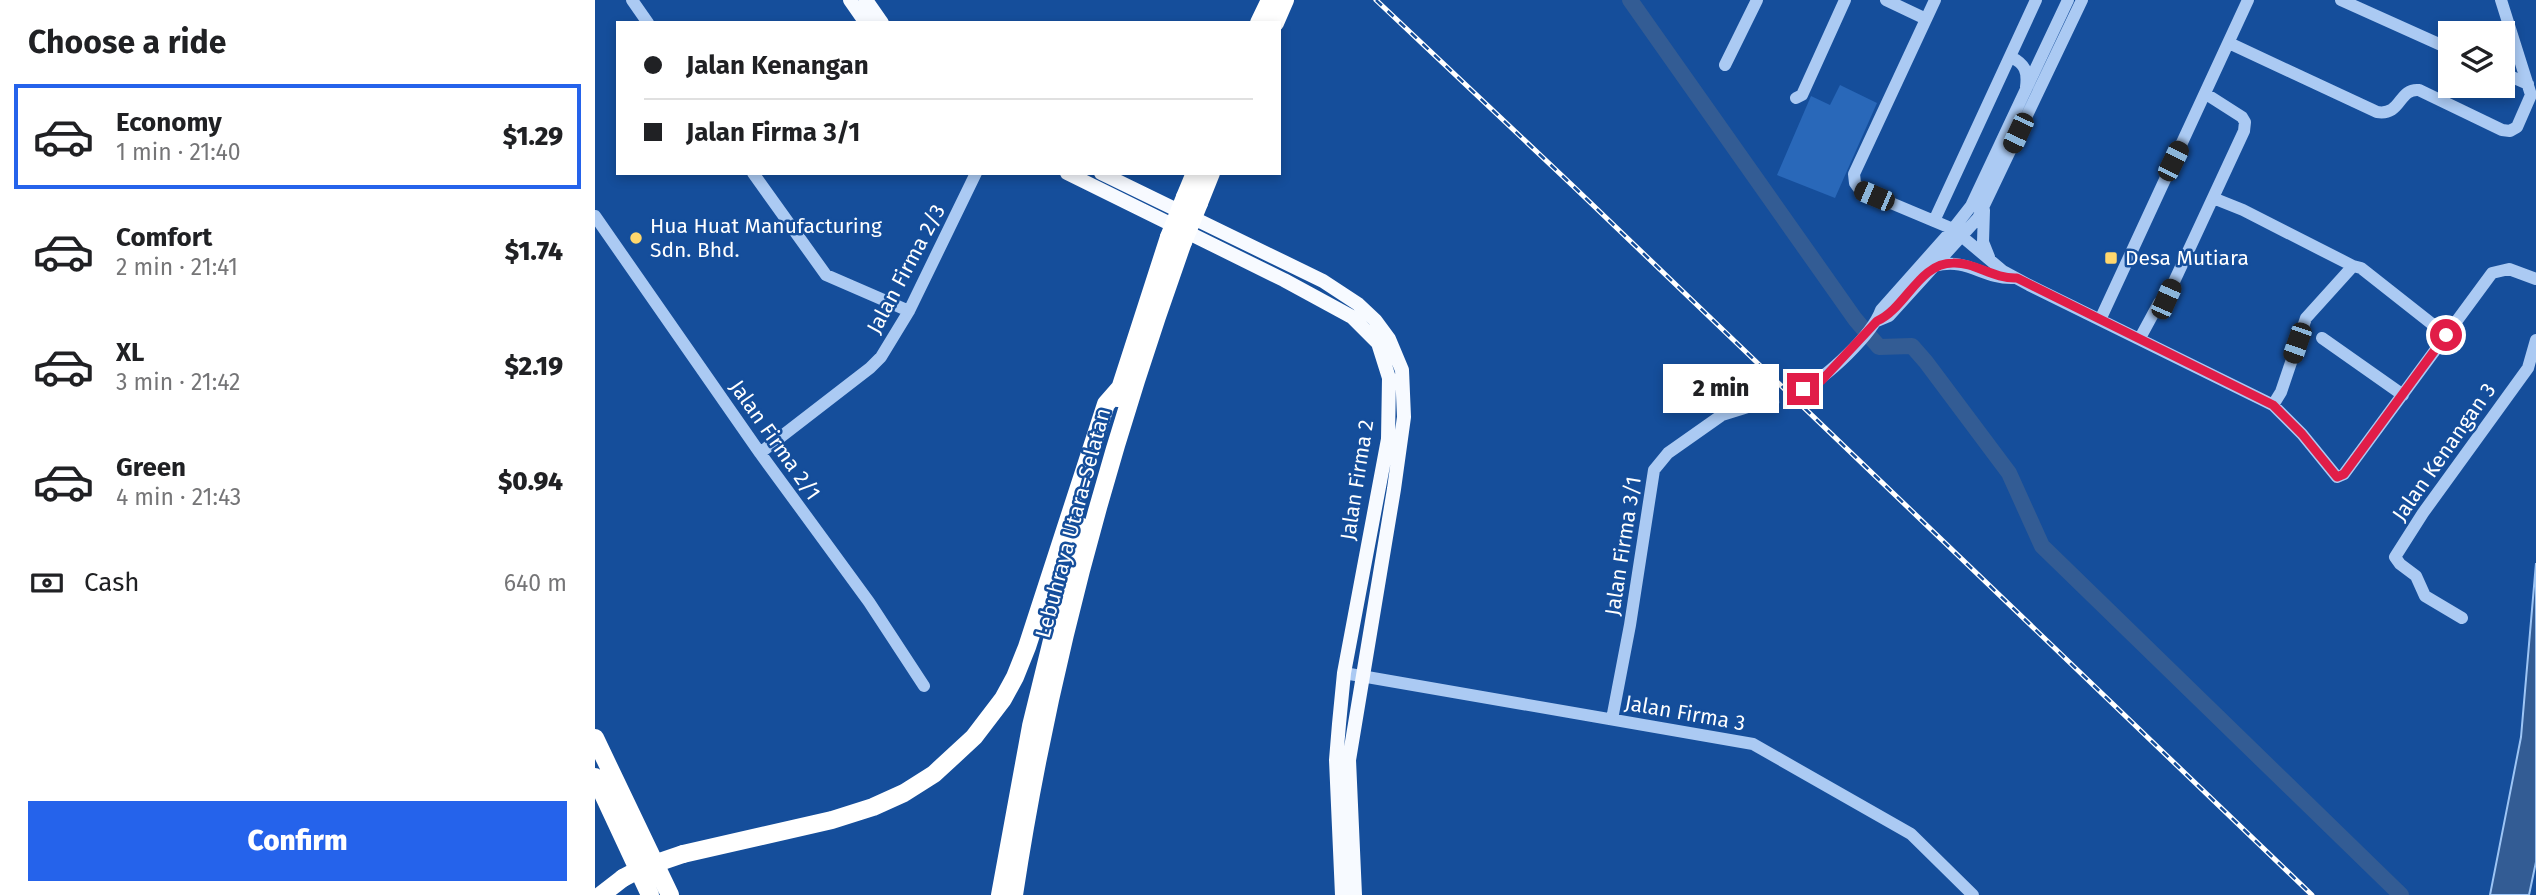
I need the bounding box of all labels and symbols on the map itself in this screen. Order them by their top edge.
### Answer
car [2000,110,2037,156]
car [2155,138,2192,184]
car [1851,178,1898,214]
street label: Jalan Firma 2/3 [861,200,951,338]
place label: Hua Huat Manufacturing Sdn. Bhd. [650,213,882,263]
marker: Hua Huat Manufacturing Sdn. Bhd. [628,230,644,246]
place label: Desa Mutiara [2125,245,2249,271]
marker: Desa Mutiara [2103,250,2119,266]
car [2148,276,2185,322]
route start [2430,319,2462,351]
car [2281,320,2314,366]
callout: 2 min [1663,364,1779,414]
route end [1787,373,1819,405]
street label: Jalan Firma 2/1 [724,375,826,505]
street label: Jalan Kenangan 3 [2387,378,2501,526]
street label: Lebuhraya Utara–Selatan [1030,405,1116,641]
street label: Jalan Firma 2 [1335,418,1379,542]
street label: Jalan Firma 3/1 [1599,475,1647,617]
street label: Jalan Firma 3 [1623,690,1747,736]

